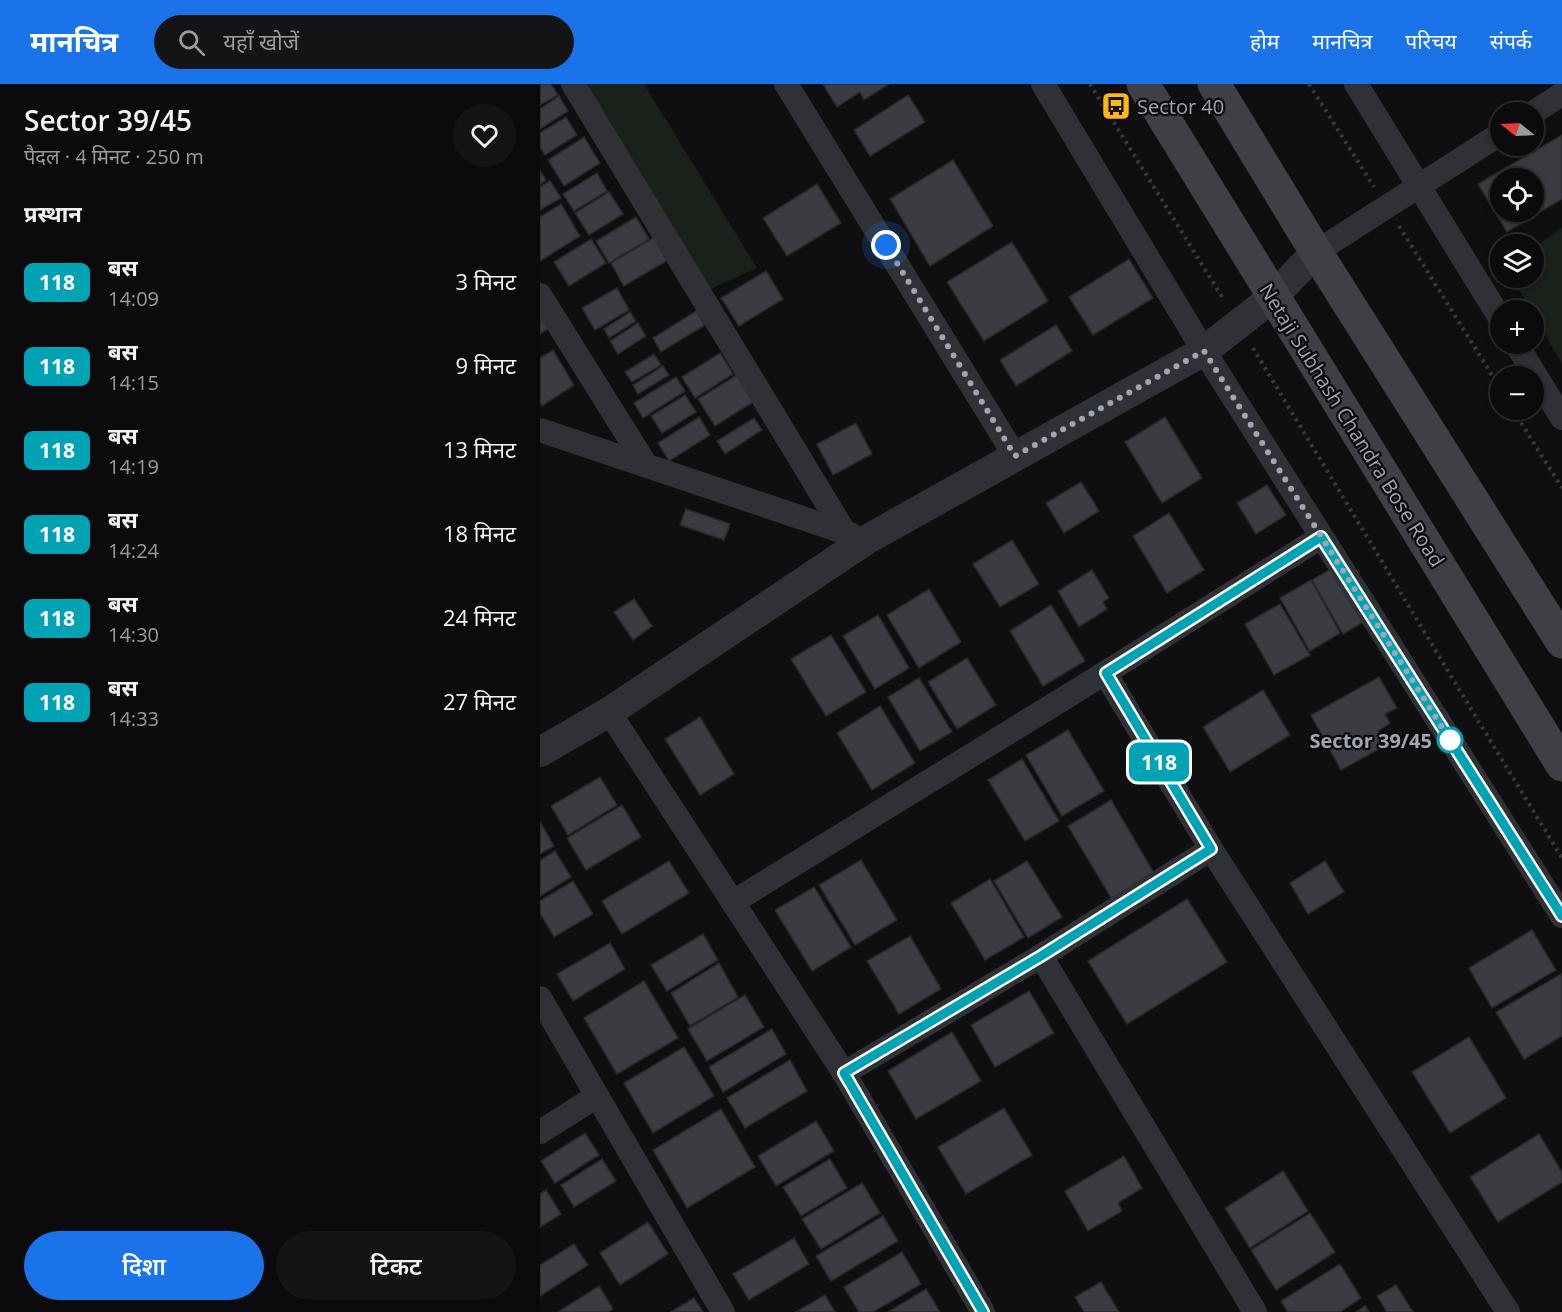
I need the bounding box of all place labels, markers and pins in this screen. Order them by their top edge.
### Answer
bus stop icon: Sector 40 [1100,90,1132,122]
place label: Sector 40 [1137,93,1224,120]
place label: Sector 39/45 [1310,727,1432,754]
marker: Sector 39/45 [1437,727,1463,753]

